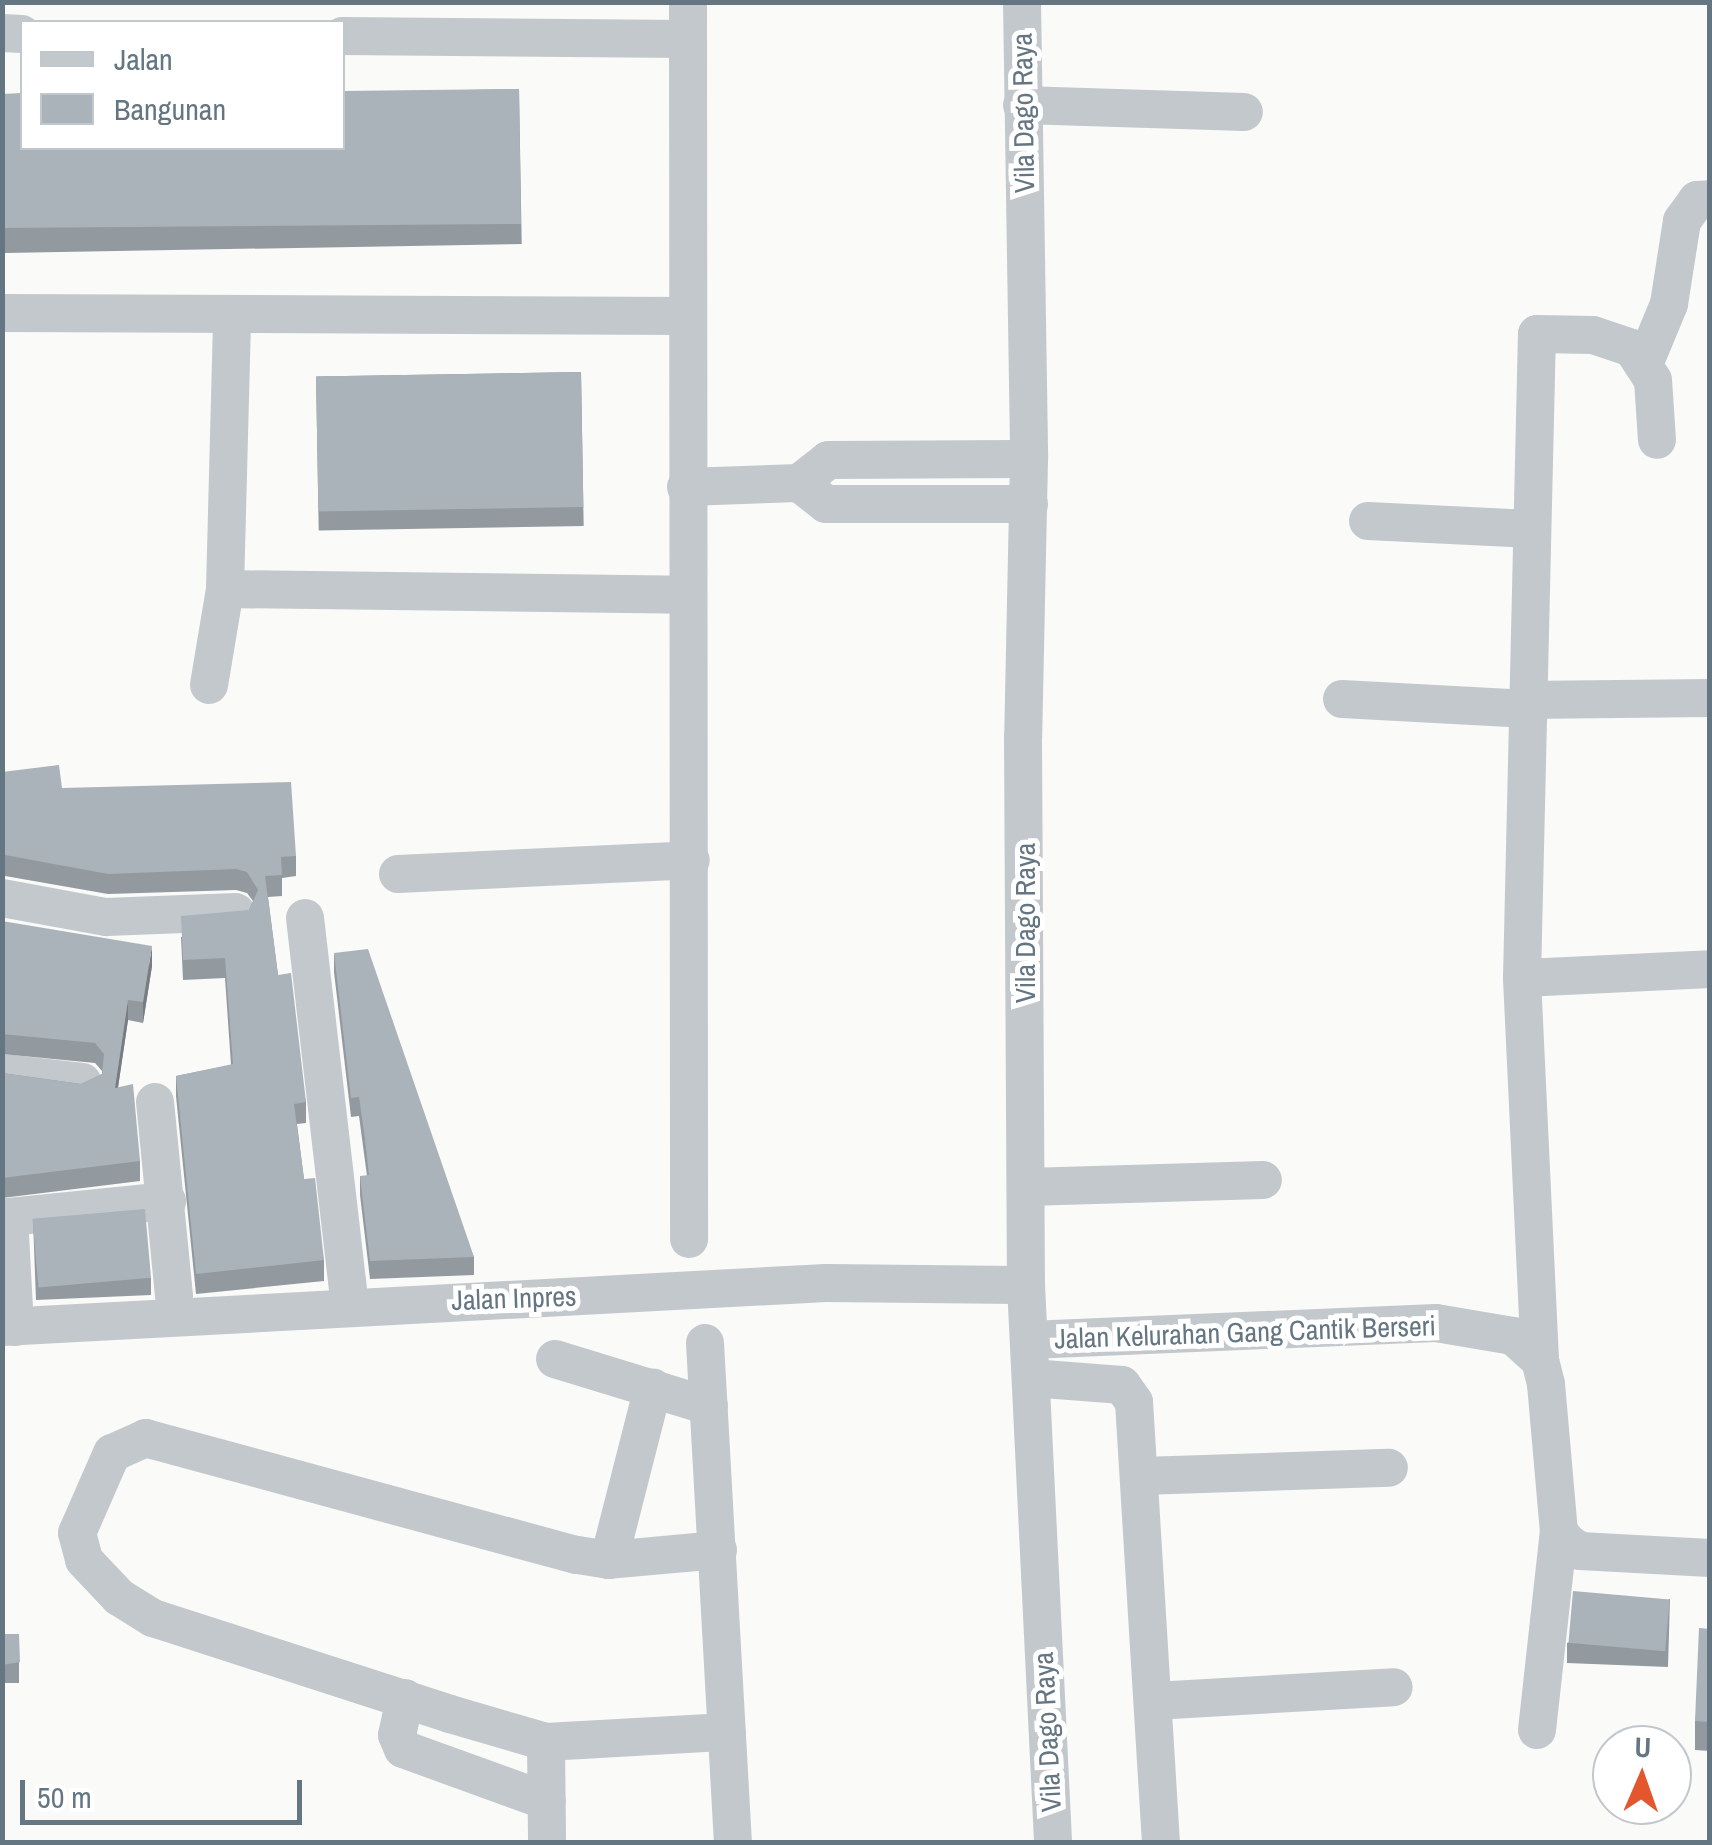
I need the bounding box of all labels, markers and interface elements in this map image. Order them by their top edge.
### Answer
legend [20,20,345,150]
street label: Vila Dago Raya [1005,33,1041,193]
text: Jalan [114,39,173,79]
text: Bangunan [114,89,226,129]
street label: Vila Dago Raya [1008,843,1042,1003]
street label: Jalan Inpres [451,1279,577,1317]
street label: Jalan Kelurahan Gang Cantik Berseri [1054,1309,1436,1355]
street label: Vila Dago Raya [1026,1651,1068,1813]
north arrow [1592,1725,1692,1825]
text: U [1634,1728,1652,1766]
scale bar [25,1760,308,1822]
text: 50 m [37,1777,92,1817]

